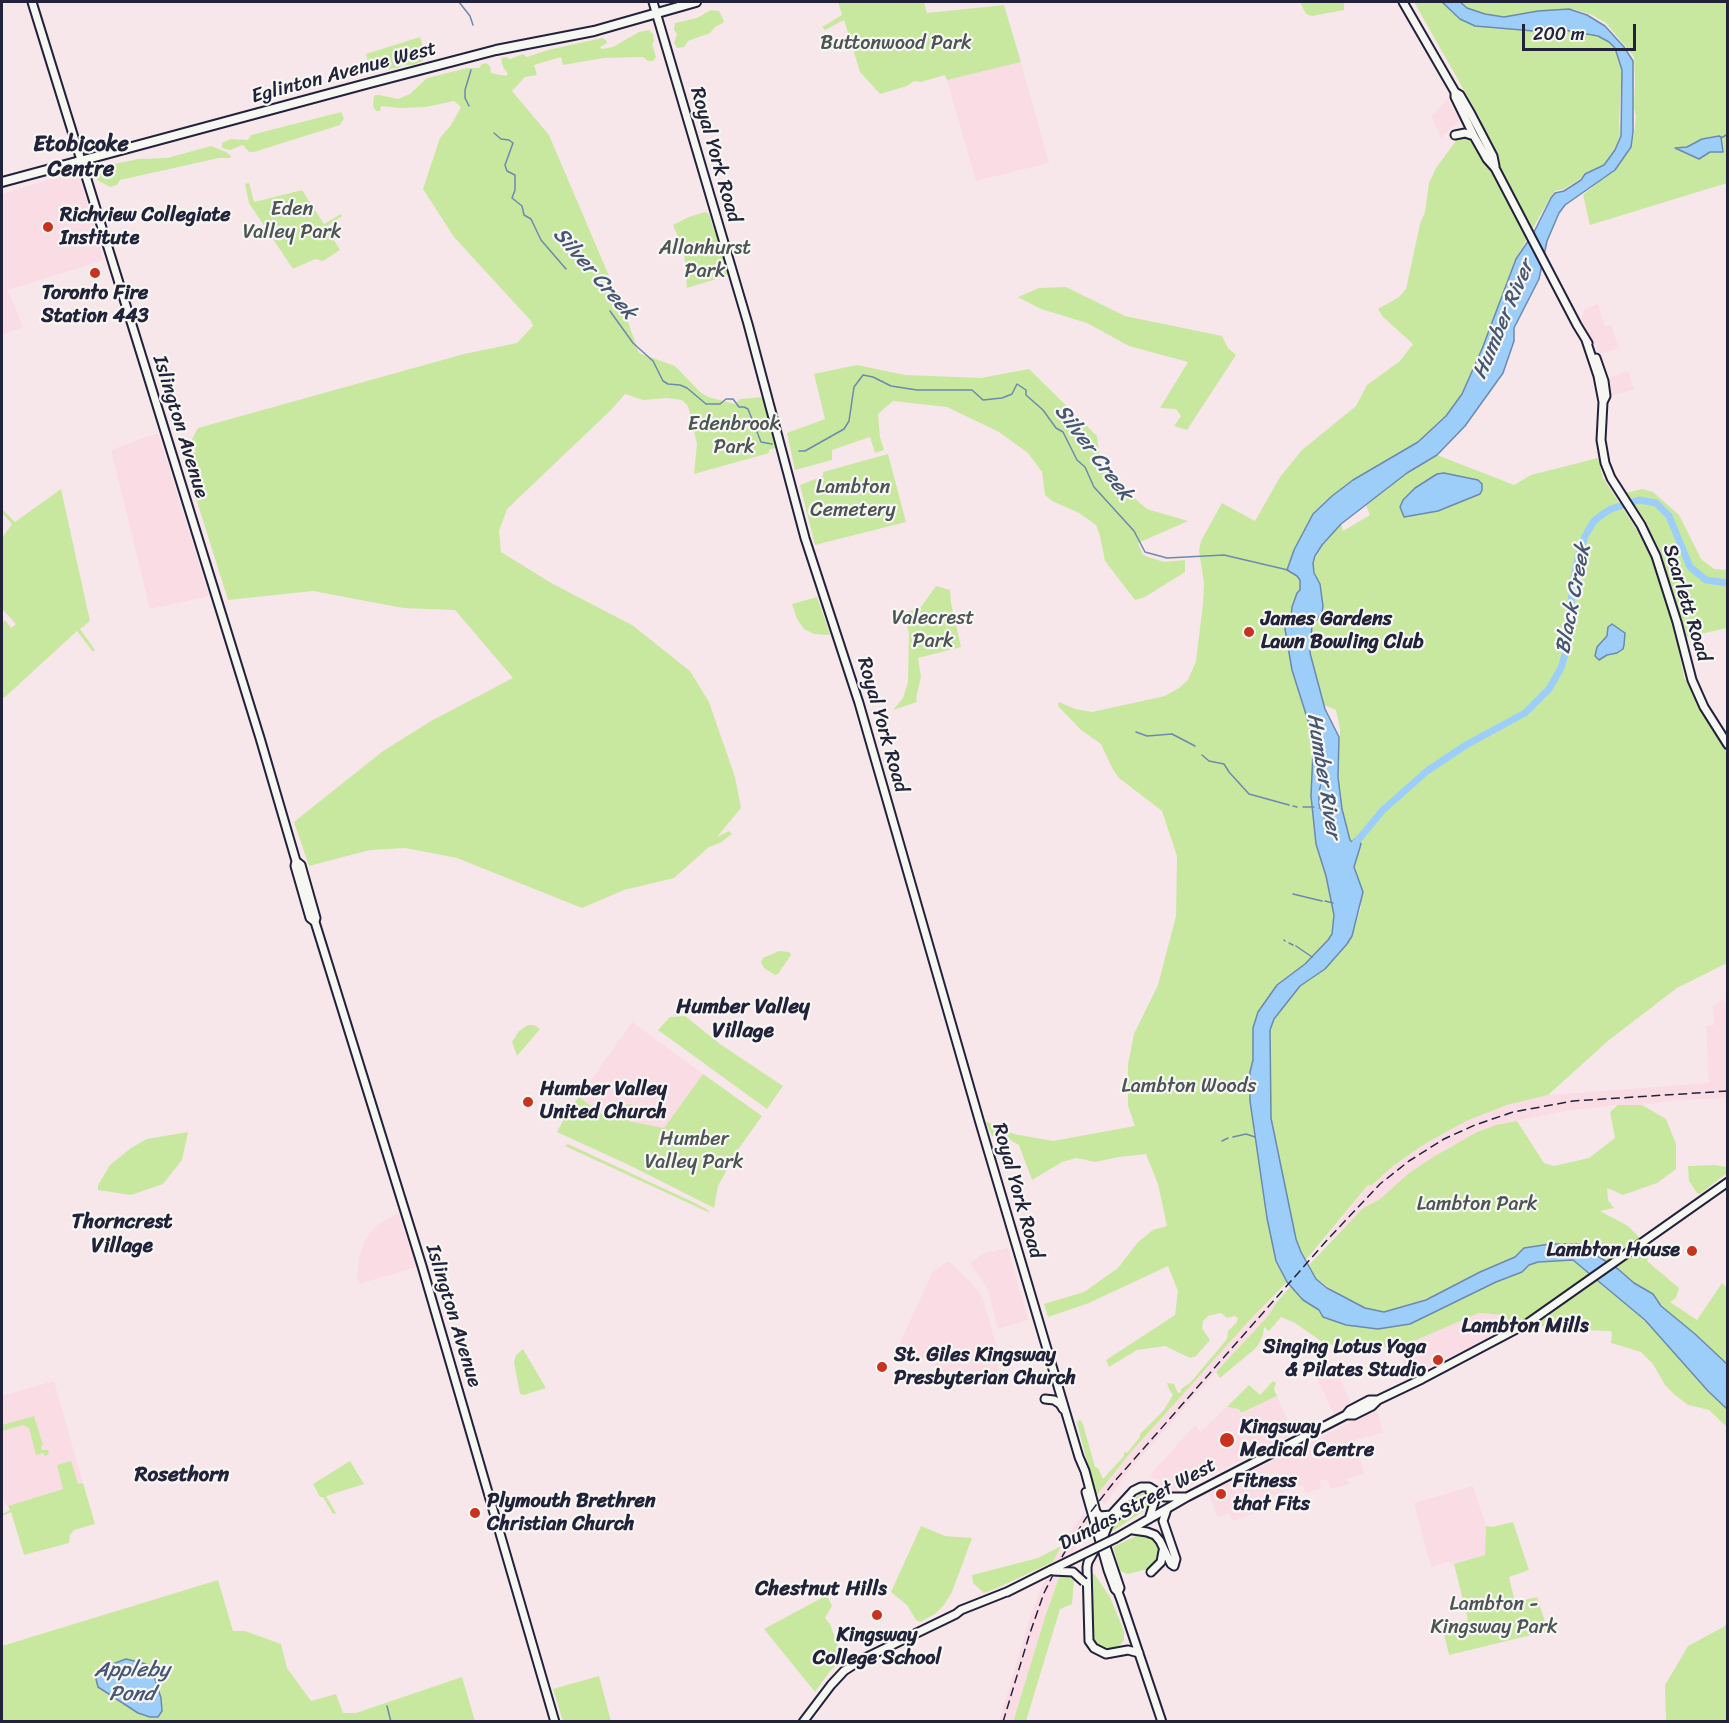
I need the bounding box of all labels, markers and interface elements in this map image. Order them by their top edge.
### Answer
scale bar [1525,12,1639,50]
text: 200 m [1533,18,1585,50]
park label: Buttonwood Park [820,32,972,56]
street label: Eglinton Avenue West [249,37,439,109]
street label: Royal York Road [684,85,746,225]
district label: Etobicoke Centre [33,132,129,184]
park label: Eden Valley Park [243,198,341,245]
place label: Richview Collegiate Institute [60,204,231,251]
marker: Richview Collegiate Institute [41,220,55,234]
water label: Silver Creek [547,223,641,325]
park label: Allanhurst Park [659,237,751,284]
water label: Humber River [1468,257,1540,383]
marker: Toronto Fire Station 443 [88,266,102,280]
place label: Toronto Fire Station 443 [41,282,149,329]
street label: Islington Avenue [147,353,213,501]
water label: Silver Creek [1049,400,1137,506]
park label: Edenbrook Park [688,413,780,460]
park label: Lambton Cemetery [810,476,896,523]
street label: Scarlett Road [1657,541,1715,665]
water label: Black Creek [1551,542,1597,656]
park label: Valecrest Park [892,607,974,654]
place label: James Gardens Lawn Bowling Club [1261,608,1424,655]
marker: James Gardens Lawn Bowling Club [1242,625,1256,639]
street label: Royal York Road [851,655,913,795]
water label: Humber River [1301,712,1345,840]
district label: Humber Valley Village [676,995,810,1045]
park label: Lambton Woods [1122,1075,1256,1099]
place label: Humber Valley United Church [540,1078,667,1125]
marker: Humber Valley United Church [521,1095,535,1109]
street label: Royal York Road [986,1121,1048,1261]
park label: Humber Valley Park [645,1128,743,1175]
park label: Lambton Park [1417,1193,1537,1217]
district label: Thorncrest Village [71,1210,173,1260]
place label: Lambton House [1547,1239,1680,1263]
street label: Islington Avenue [420,1242,486,1390]
marker: Lambton House [1685,1244,1699,1258]
district label: Lambton Mills [1461,1314,1589,1340]
place label: Singing Lotus Yoga & Pilates Studio [1263,1336,1426,1383]
place label: St. Giles Kingsway Presbyterian Church [894,1344,1076,1391]
marker: Singing Lotus Yoga & Pilates Studio [1431,1353,1445,1367]
marker: St. Giles Kingsway Presbyterian Church [875,1360,889,1374]
place label: Kingsway Medical Centre [1240,1416,1374,1463]
marker: Kingsway Medical Centre [1218,1431,1236,1449]
street label: Dundas Street West [1055,1453,1221,1557]
district label: Rosethorn [135,1463,229,1489]
place label: Fitness that Fits [1233,1470,1310,1517]
marker: Fitness that Fits [1214,1487,1228,1501]
place label: Plymouth Brethren Christian Church [487,1490,655,1537]
marker: Plymouth Brethren Christian Church [468,1506,482,1520]
district label: Chestnut Hills [755,1577,887,1603]
park label: Lambton - Kingsway Park [1430,1593,1558,1640]
marker: Kingsway College School [870,1608,884,1622]
place label: Kingsway College School [813,1624,941,1671]
water label: Appleby Pond [94,1658,170,1708]

